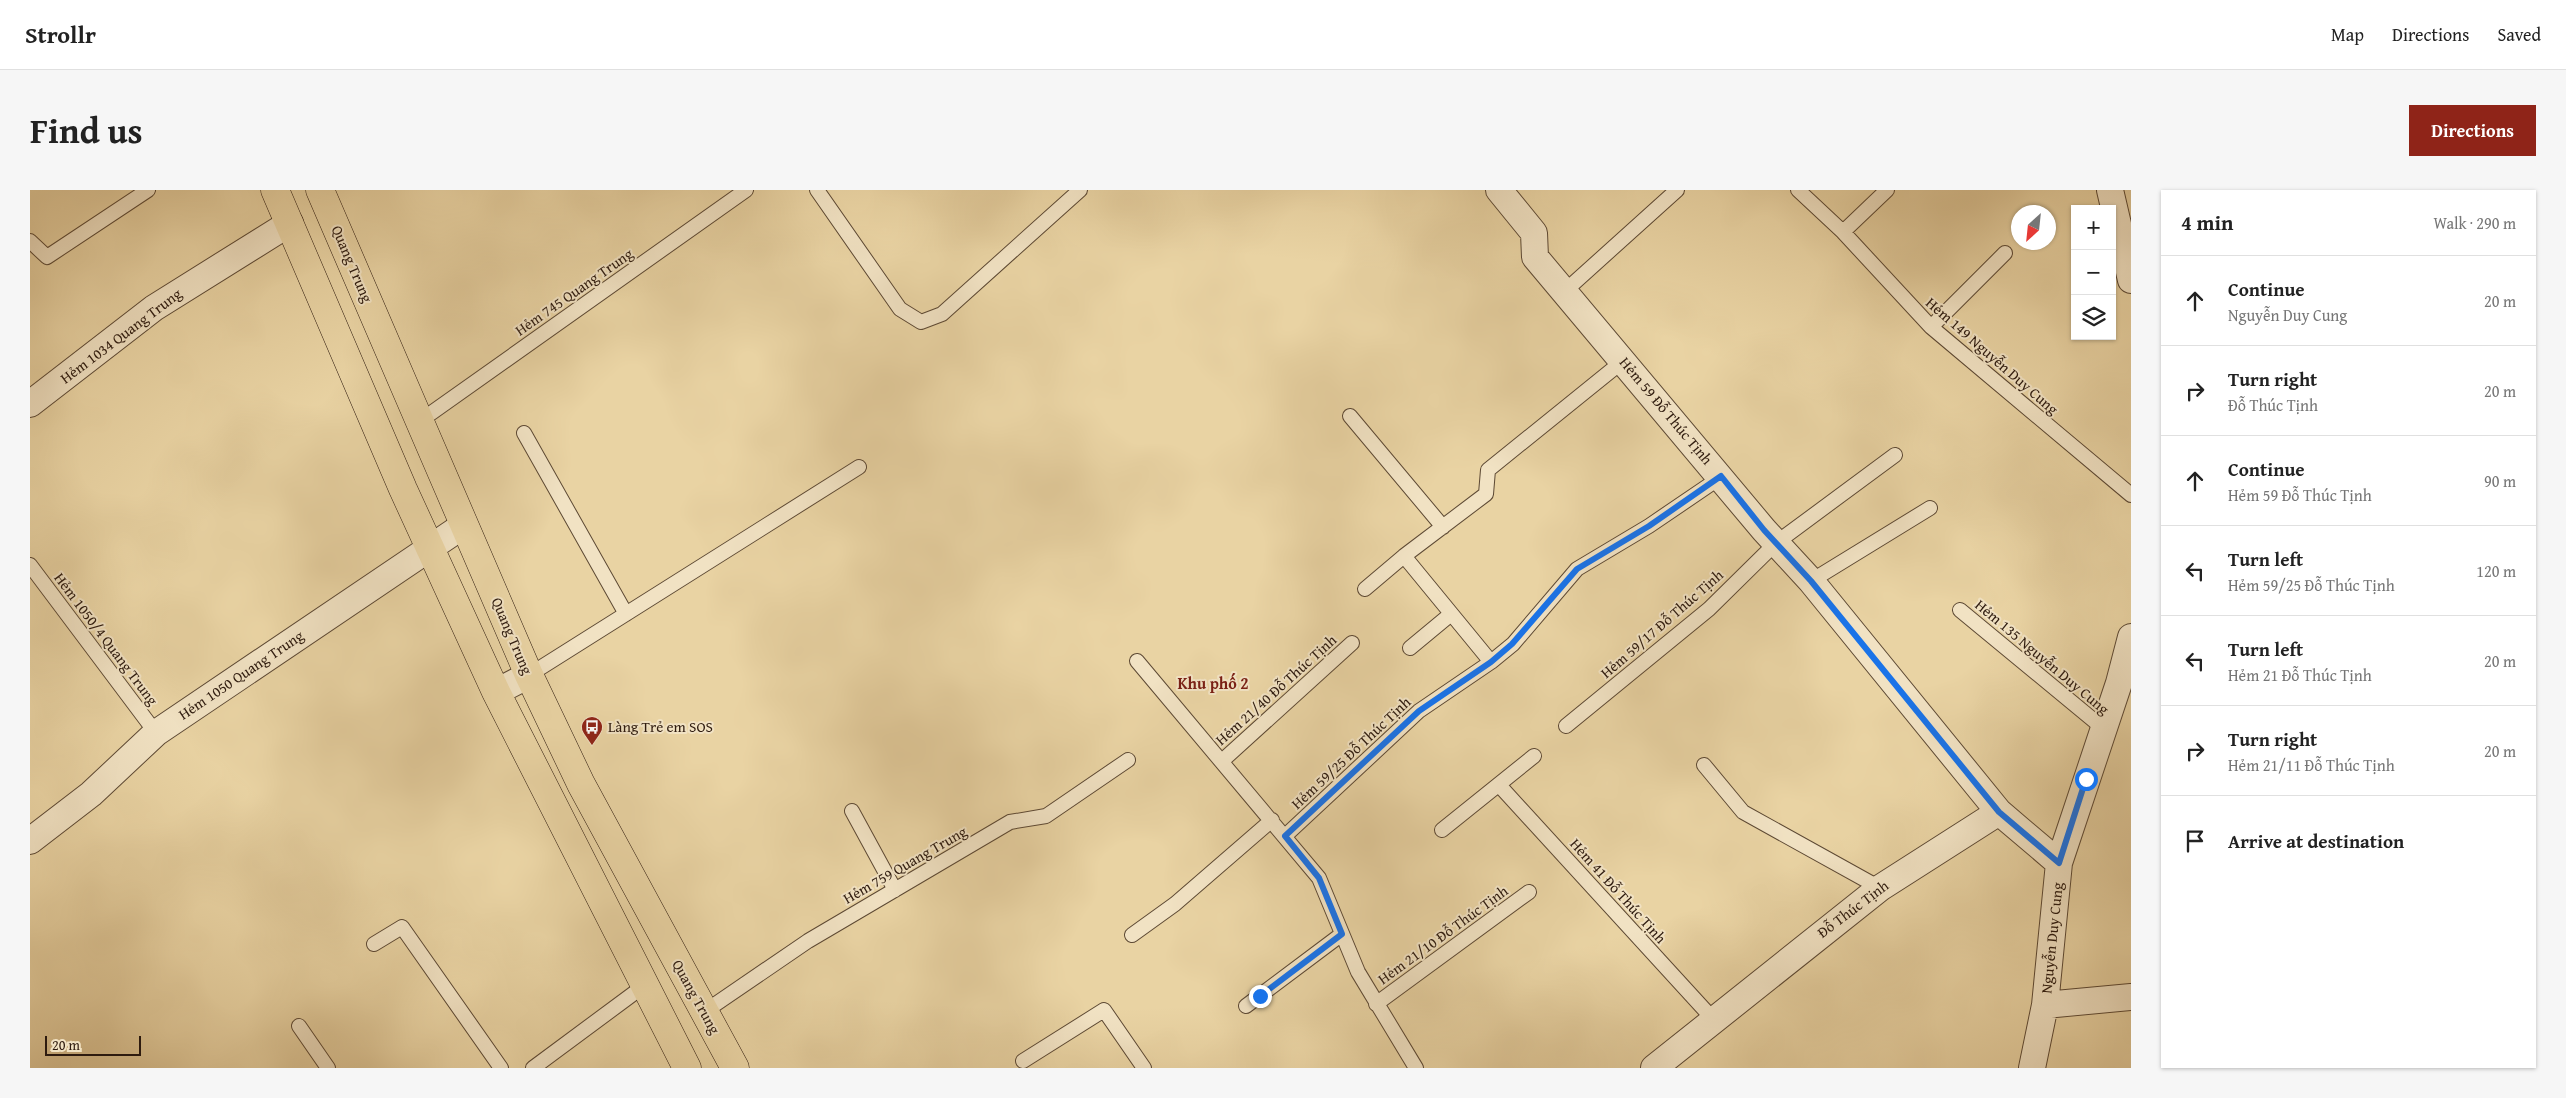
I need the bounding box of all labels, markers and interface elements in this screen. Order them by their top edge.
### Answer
text: Strollr [25,17,96,52]
text: Map [2331,21,2364,48]
text: Directions [2392,21,2469,48]
text: Saved [2497,21,2541,48]
text: Find us [30,105,143,156]
button: Directions [2409,105,2536,156]
north arrow [2011,205,2056,250]
map controls [2071,205,2116,340]
button: + [2071,205,2116,250]
text: 4 min [2181,207,2233,238]
text: Walk · 290 m [2433,211,2516,235]
street label: Quang Trung [327,222,378,306]
street label: Hẻm 745 Quang Trung [511,243,637,340]
button: − [2071,250,2116,295]
text: Continue [2228,275,2305,303]
street label: Hẻm 1034 Quang Trung [56,283,186,388]
icon: ahead [2181,287,2209,315]
text: 20 m [2484,289,2516,313]
street label: Hẻm 149 Nguyễn Duy Cung [1922,292,2064,419]
button: layers [2071,295,2116,340]
text: Nguyễn Duy Cung [2228,303,2347,327]
street label: Hẻm 59 Đỗ Thúc Tịnh [1615,352,1718,469]
text: Turn right [2228,365,2317,393]
icon: right [2181,377,2209,405]
text: 20 m [2484,379,2516,403]
text: Đỗ Thúc Tịnh [2228,393,2318,417]
text: Continue [2228,455,2305,483]
icon: ahead [2181,467,2209,495]
text: 90 m [2484,469,2516,493]
text: Hẻm 59 Đỗ Thúc Tịnh [2228,483,2372,507]
text: Turn left [2228,545,2303,573]
icon: left [2181,557,2209,585]
text: 120 m [2476,559,2516,583]
street label: Hẻm 59/17 Đỗ Thúc Tịnh [1596,564,1728,683]
street label: Hẻm 1050/4 Quang Trung [50,568,164,710]
text: Hẻm 59/25 Đỗ Thúc Tịnh [2228,573,2395,597]
street label: Quang Trung [487,594,538,678]
street label: Hẻm 135 Nguyễn Duy Cung [1971,594,2114,719]
street label: Hẻm 1050 Quang Trung [174,625,308,724]
street label: Hẻm 21/40 Đỗ Thúc Tịnh [1211,629,1341,750]
text: Turn left [2228,635,2303,663]
icon: left [2181,647,2209,675]
text: 20 m [2484,649,2516,673]
text: Hẻm 21 Đỗ Thúc Tịnh [2228,663,2372,687]
district label: Khu phố 2 [1177,671,1249,695]
street label: Hẻm 59/25 Đỗ Thúc Tịnh [1286,691,1415,814]
bus stop icon: Làng Trẻ em SOS [580,715,604,746]
place label: Làng Trẻ em SOS [608,716,713,737]
text: Turn right [2228,725,2317,753]
icon: right [2181,737,2209,765]
text: 20 m [2484,739,2516,763]
text: Hẻm 21/11 Đỗ Thúc Tịnh [2228,753,2395,777]
route start [2075,768,2098,791]
street label: Hẻm 759 Quang Trung [839,820,971,909]
icon: arrive [2181,827,2209,855]
text: Arrive at destination [2228,827,2404,855]
street label: Hẻm 41 Đỗ Thúc Tịnh [1565,834,1672,948]
street label: Đỗ Thúc Tịnh [1813,874,1893,942]
street label: Hẻm 21/10 Đỗ Thúc Tịnh [1373,880,1513,989]
street label: Nguyễn Duy Cung [2035,881,2068,995]
street label: Quang Trung [667,956,726,1038]
route end [1249,985,1272,1008]
scale bar [45,1033,141,1056]
text: 20 m [52,1035,80,1055]

